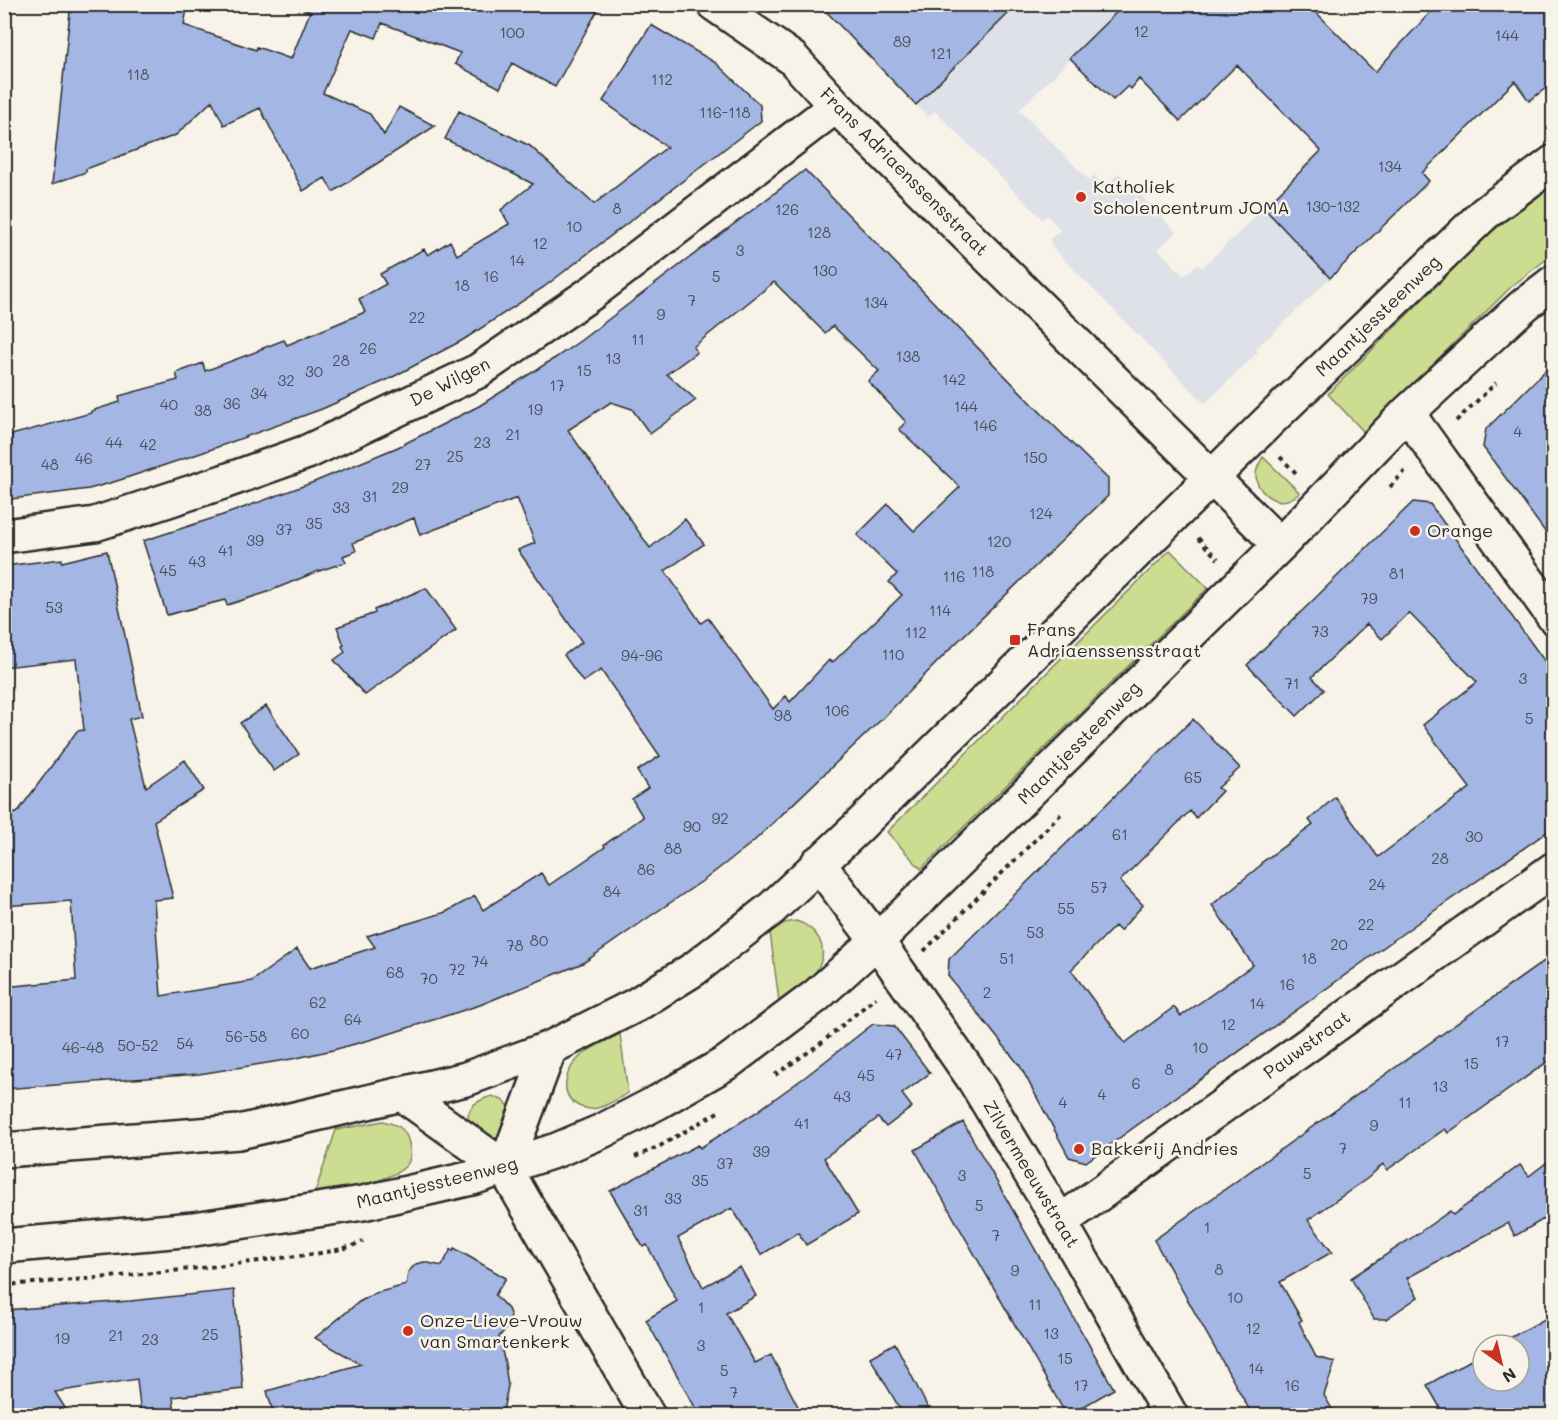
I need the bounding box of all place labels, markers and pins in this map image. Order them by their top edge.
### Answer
place label: Katholiek Scholencentrum JOMA [1093,174,1290,219]
marker: Katholiek Scholencentrum JOMA [1074,190,1088,204]
place label: Orange [1427,518,1493,542]
marker: Orange [1408,524,1422,538]
place label: Frans Adriaenssensstraat [1027,617,1201,662]
marker: Frans Adriaenssensstraat [1008,633,1022,647]
place label: Bakkerij Andries [1091,1136,1238,1160]
marker: Bakkerij Andries [1072,1142,1086,1156]
place label: Onze-Lieve-Vrouw van Smartenkerk [420,1308,582,1353]
marker: Onze-Lieve-Vrouw van Smartenkerk [401,1324,415,1338]

